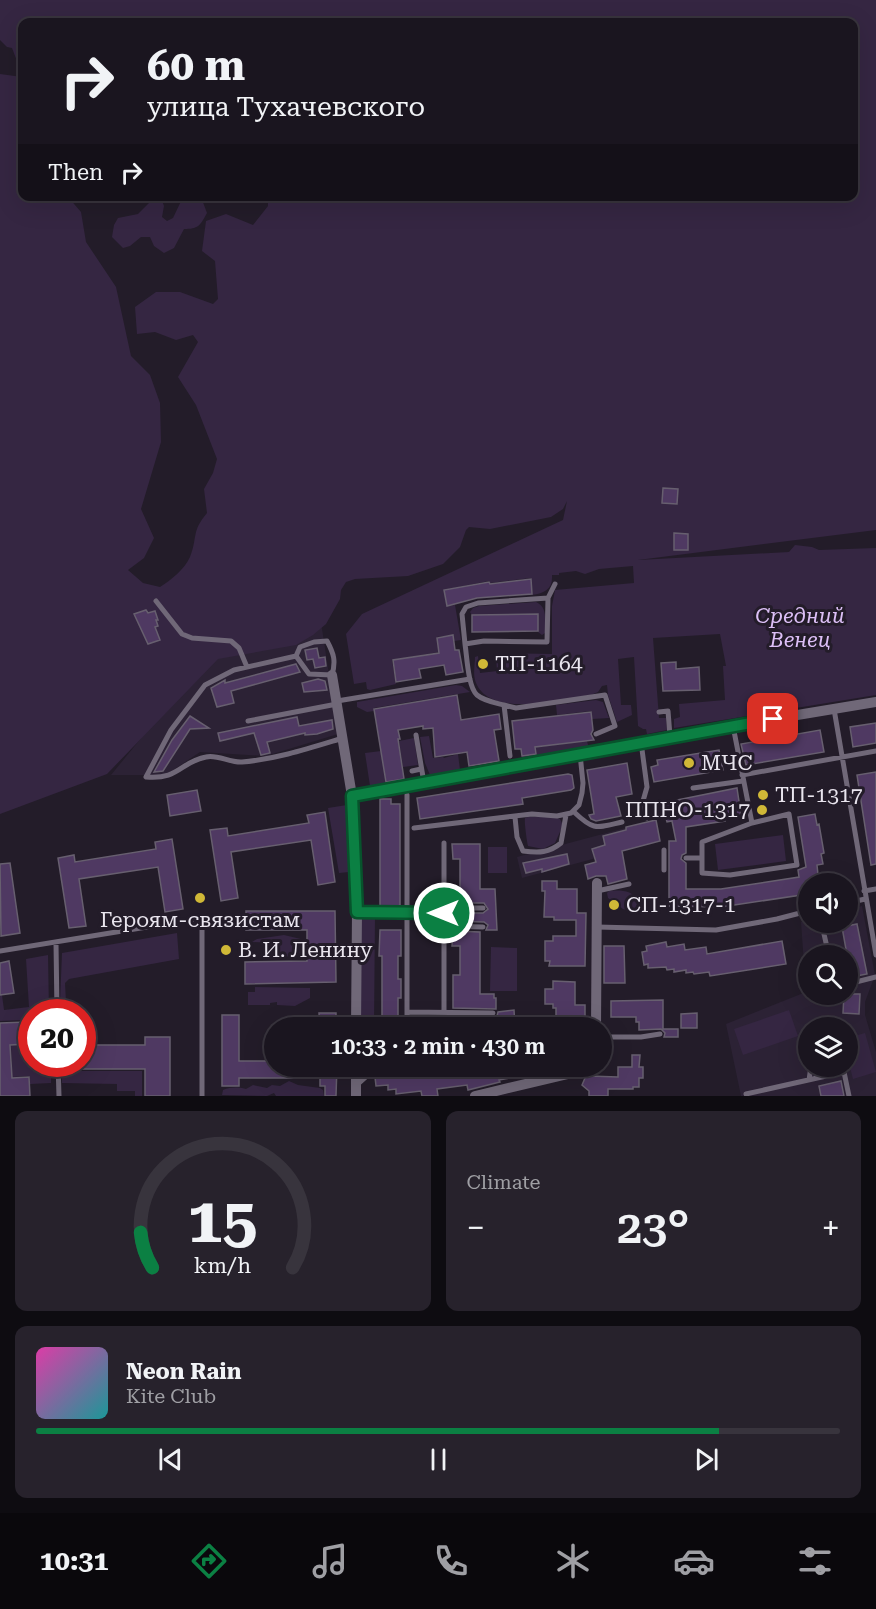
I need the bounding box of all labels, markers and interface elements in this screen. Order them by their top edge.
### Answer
text: 60 m [147,41,245,90]
icon: right [48,42,126,120]
text: улица Тухачевского [147,91,425,123]
icon: right [115,156,148,189]
text: Then [48,160,103,185]
park label: Средний Венец [755,604,845,652]
place label: ТП-1164 [495,652,583,676]
marker: ТП-1164 [476,657,490,671]
pin [747,693,798,744]
icon: arrive [756,702,789,735]
place label: МЧС [701,751,753,775]
marker: МЧС [682,756,696,770]
place label: ТП-1317 [775,783,863,807]
marker: ТП-1317 [756,788,770,802]
place label: ППНО-1317 [625,798,750,822]
marker: ППНО-1317 [755,803,769,817]
map controls [798,873,858,1077]
button: sound [798,873,858,933]
position arrow [412,881,476,945]
marker: Героям-связистам [193,891,207,905]
place label: СП-1317-1 [626,893,736,917]
marker: СП-1317-1 [607,898,621,912]
place label: Героям-связистам [100,908,300,932]
place label: В. И. Ленину [238,938,373,962]
marker: В. И. Ленину [219,943,233,957]
button: search [798,945,858,1005]
speed limit sign: 20 [18,999,96,1077]
button: layers [798,1017,858,1077]
text: 10:33 · 2 min · 430 m [331,1034,545,1059]
text: Climate [467,1170,541,1194]
text: 15 [188,1184,258,1257]
text: 23° [617,1201,690,1254]
text: − [467,1208,485,1247]
text: + [822,1208,840,1247]
text: km/h [194,1253,252,1278]
text: Neon Rain [126,1359,241,1384]
text: Kite Club [126,1384,216,1408]
icon: previous [154,1443,187,1476]
icon: pause [422,1443,455,1476]
icon: next [690,1443,723,1476]
icon: directions [188,1540,230,1582]
icon: music [309,1540,351,1582]
icon: phone [430,1540,472,1582]
icon: climate [552,1540,594,1582]
icon: car [673,1540,715,1582]
icon: filters [794,1540,836,1582]
text: 10:31 [40,1545,109,1577]

